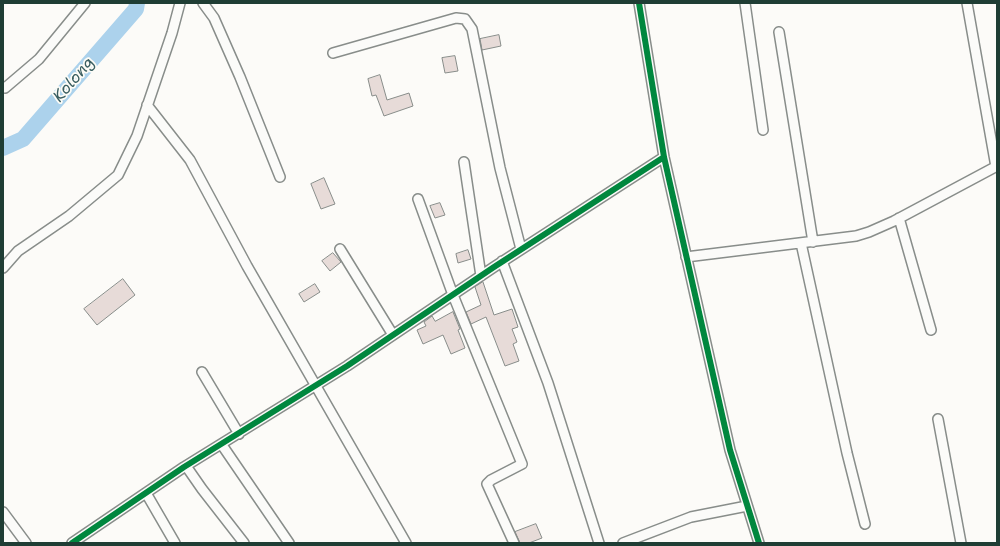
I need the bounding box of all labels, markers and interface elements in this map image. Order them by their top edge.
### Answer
water label: Kolong [49,54,99,106]

